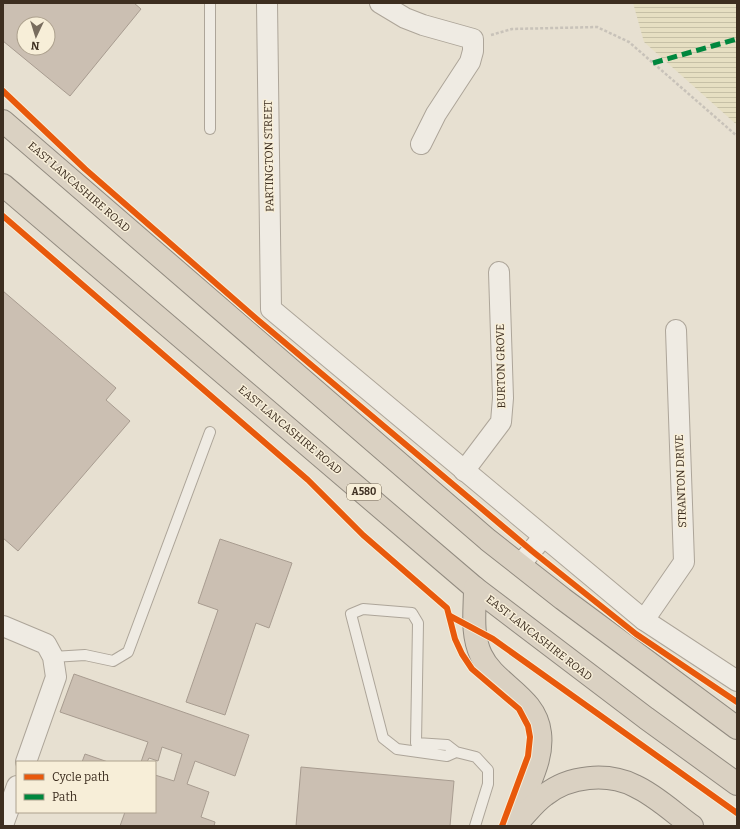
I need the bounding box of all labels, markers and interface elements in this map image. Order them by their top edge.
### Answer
north arrow [16,16,56,56]
text: N [30,39,40,52]
street label: PARTINGTON STREET [262,99,276,212]
street label: EAST LANCASHIRE ROAD [25,139,133,235]
street label: BURTON GROVE [494,324,508,408]
street label: EAST LANCASHIRE ROAD [236,383,344,477]
street label: STRANTON DRIVE [673,434,689,528]
road number: A580 [347,484,381,500]
street label: EAST LANCASHIRE ROAD [483,593,595,684]
legend [16,761,156,813]
text: Cycle path [52,770,110,784]
text: Path [52,790,78,804]

